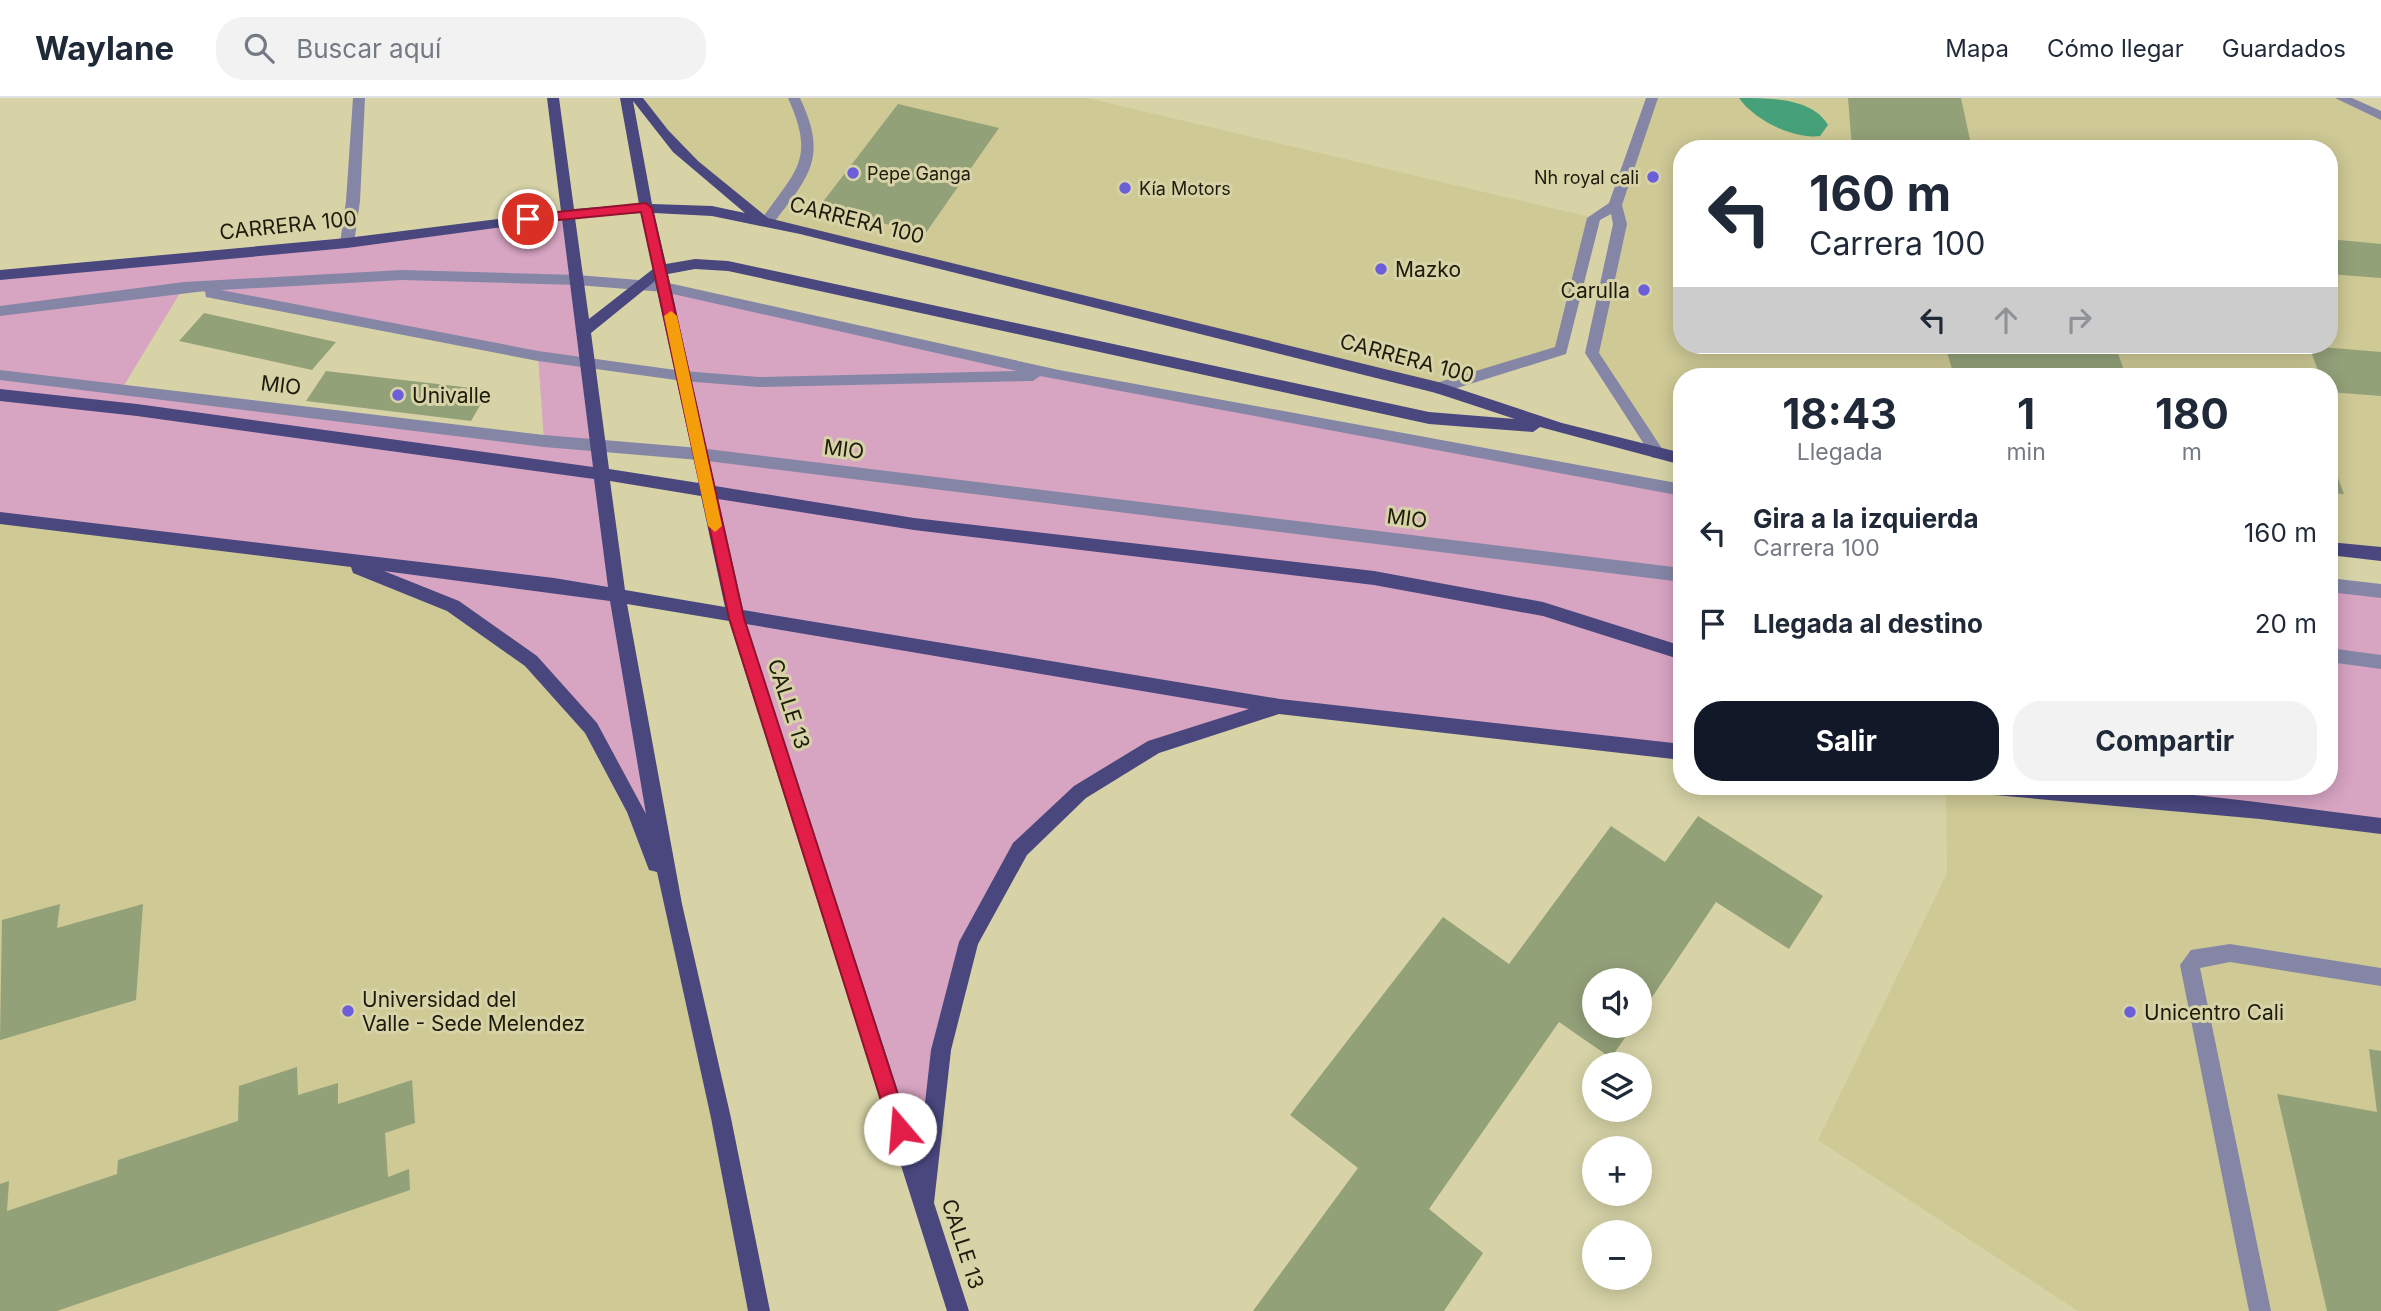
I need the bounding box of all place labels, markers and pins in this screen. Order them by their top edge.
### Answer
place label: Pepe Ganga [867,163,971,184]
marker: Pepe Ganga [845,165,861,181]
place label: Nh royal cali [1534,167,1639,188]
marker: Nh royal cali [1645,169,1661,185]
place label: Kía Motors [1139,178,1231,199]
marker: Kía Motors [1117,180,1133,196]
pin [498,189,558,249]
place label: Mazko [1395,257,1461,282]
marker: Mazko [1373,261,1389,277]
place label: Carulla [1561,278,1630,303]
marker: Carulla [1636,282,1652,298]
place label: Univalle [412,383,491,408]
marker: Univalle [390,387,406,403]
place label: Universidad del Valle - Sede Melendez [362,987,585,1036]
place label: Unicentro Cali [2144,1000,2284,1025]
marker: Universidad del Valle - Sede Melendez [340,1003,356,1019]
marker: Unicentro Cali [2122,1004,2138,1020]

